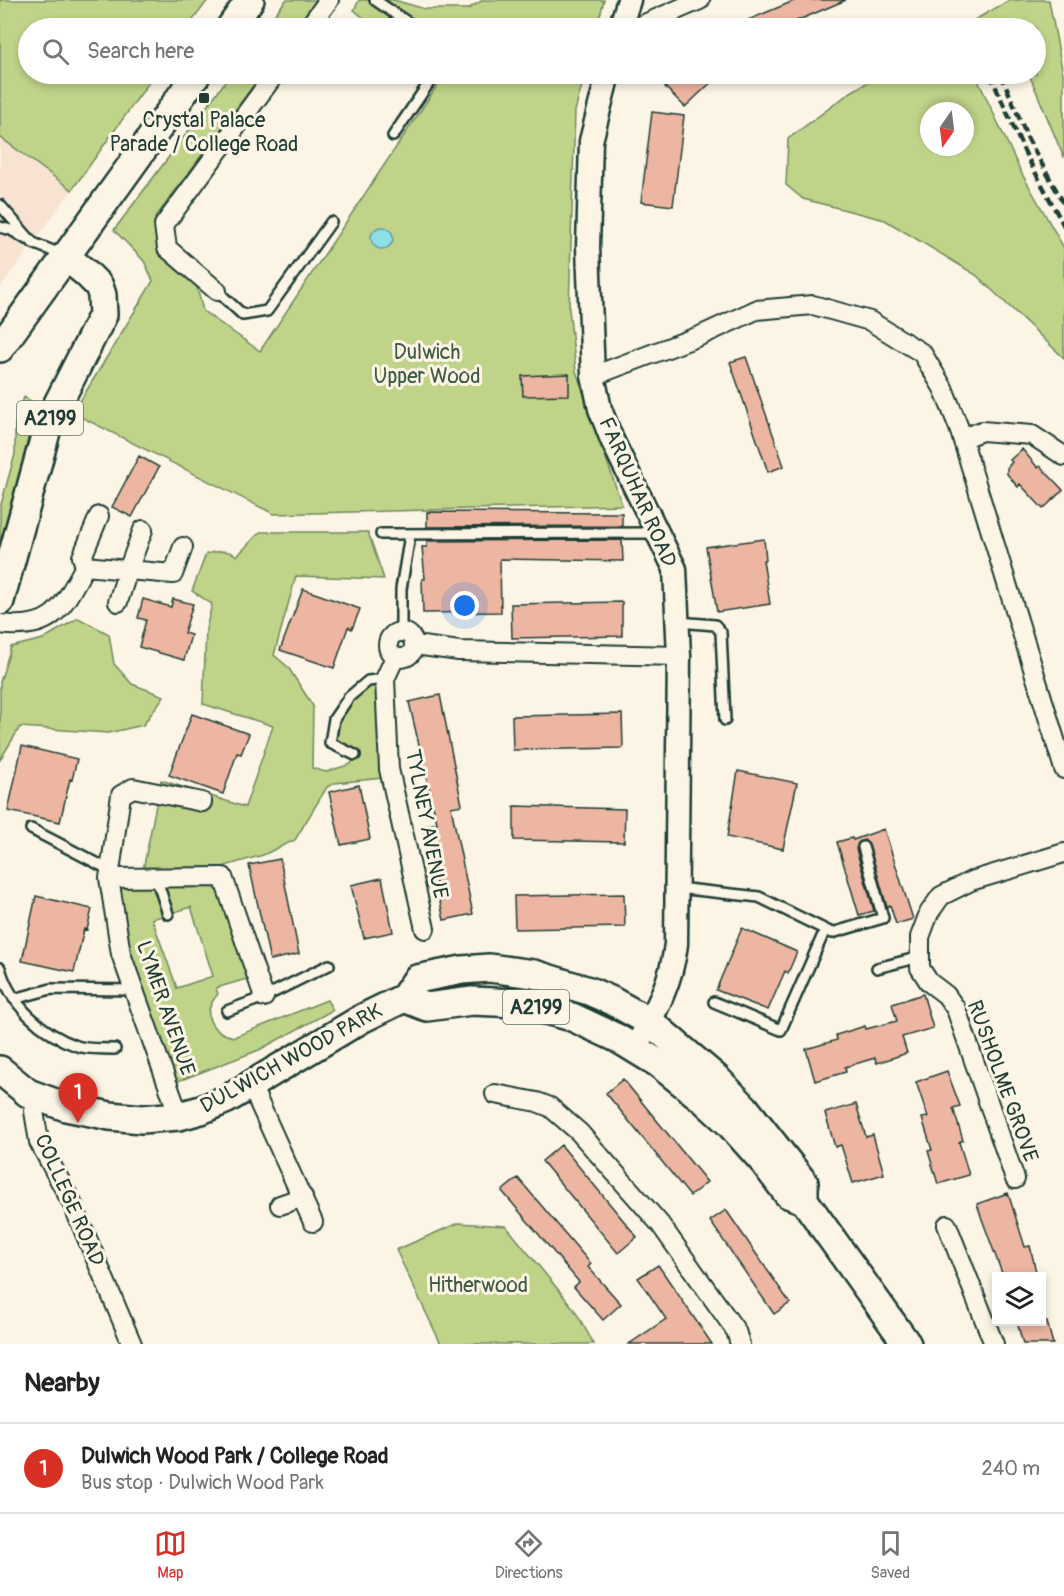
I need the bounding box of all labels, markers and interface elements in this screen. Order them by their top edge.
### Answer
search box [18,18,1046,84]
icon: search [39,35,72,68]
text: Search here [87,37,194,65]
marker: Crystal Palace Parade / College Road [197,91,211,105]
north arrow [920,102,974,156]
place label: Crystal Palace Parade / College Road [110,107,298,158]
park label: Dulwich Upper Wood [374,339,480,390]
road number: A2199 [17,401,83,435]
street label: FARQUHAR ROAD [592,413,683,571]
your location [450,591,479,620]
street label: TYLNEY AVENUE [399,747,454,901]
street label: LYMER AVENUE [130,937,201,1079]
road number: A2199 [503,990,569,1024]
street label: DULWICH WOOD PARK [196,997,387,1120]
street label: RUSHOLME GROVE [961,997,1044,1166]
pin: 1 [58,1074,98,1123]
street label: COLLEGE ROAD [28,1130,111,1270]
park label: Hitherwood [428,1272,528,1299]
map controls [992,1272,1046,1326]
button: layers [992,1272,1046,1326]
text: Nearby [24,1367,100,1399]
text: Dulwich Wood Park / College Road [81,1442,389,1470]
text: 1 [40,1456,47,1481]
text: 240 m [981,1456,1040,1481]
text: Bus stop · Dulwich Wood Park [81,1470,324,1495]
tab: Map [154,1527,187,1583]
tab: Directions [495,1527,563,1583]
tab: Saved [870,1527,910,1583]

